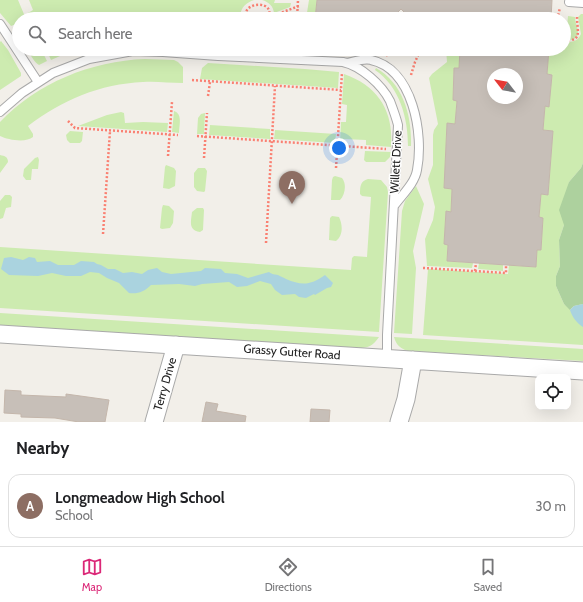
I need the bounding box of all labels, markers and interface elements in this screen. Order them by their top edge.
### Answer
search box [12,12,571,56]
icon: search [26,23,48,45]
text: Search here [58,25,133,43]
north arrow [487,68,523,104]
street label: Willett Drive [386,130,405,194]
your location [329,138,349,158]
pin: A [279,171,305,204]
street label: Grassy Gutter Road [243,341,341,362]
street label: Terry Drive [150,355,179,412]
map controls [535,374,571,410]
button: locate [535,374,571,410]
text: Nearby [16,438,69,458]
text: Longmeadow High School [55,489,225,507]
text: A [26,498,34,514]
text: 30 m [536,498,566,514]
text: School [55,507,93,523]
tab: Map [81,556,103,594]
tab: Directions [265,556,312,594]
tab: Saved [474,556,502,594]

